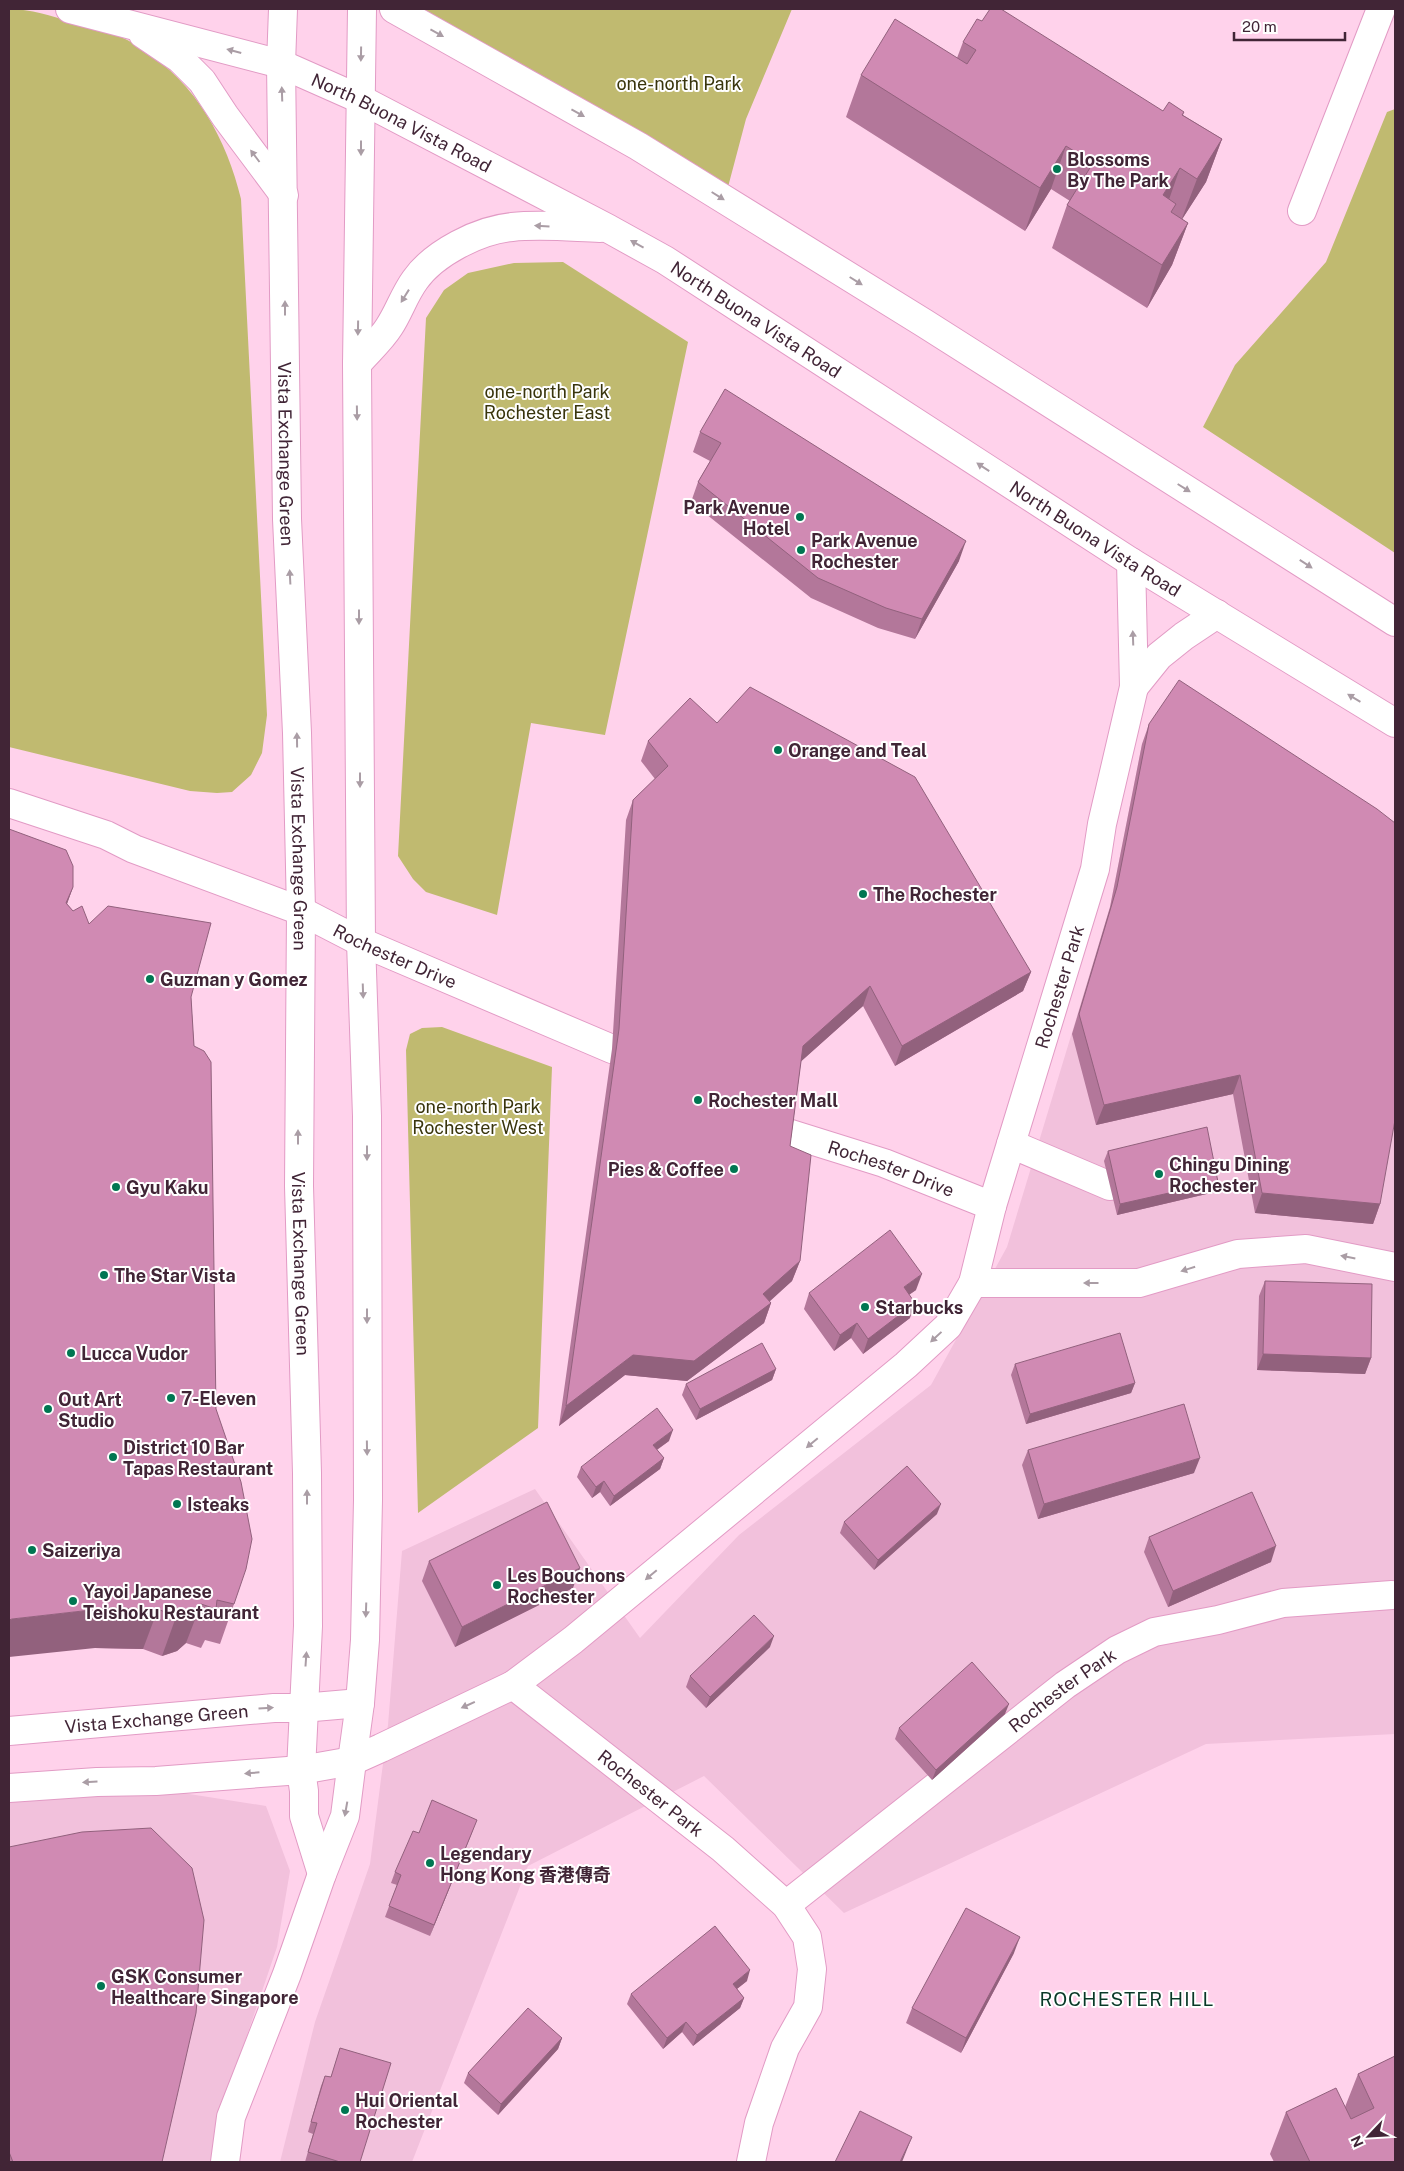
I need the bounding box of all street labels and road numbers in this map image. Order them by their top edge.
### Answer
street label: North Buona Vista Road [308,68,495,176]
street label: North Buona Vista Road [667,256,845,382]
street label: Vista Exchange Green [274,362,299,547]
street label: North Buona Vista Road [1006,476,1185,600]
street label: Vista Exchange Green [287,766,312,951]
street label: Rochester Drive [330,919,460,992]
street label: Rochester Park [1030,922,1088,1051]
street label: Rochester Drive [826,1136,957,1200]
street label: Vista Exchange Green [288,1171,314,1356]
street label: Rochester Park [1004,1644,1120,1736]
street label: Vista Exchange Green [64,1700,249,1737]
street label: Rochester Park [594,1745,708,1840]

